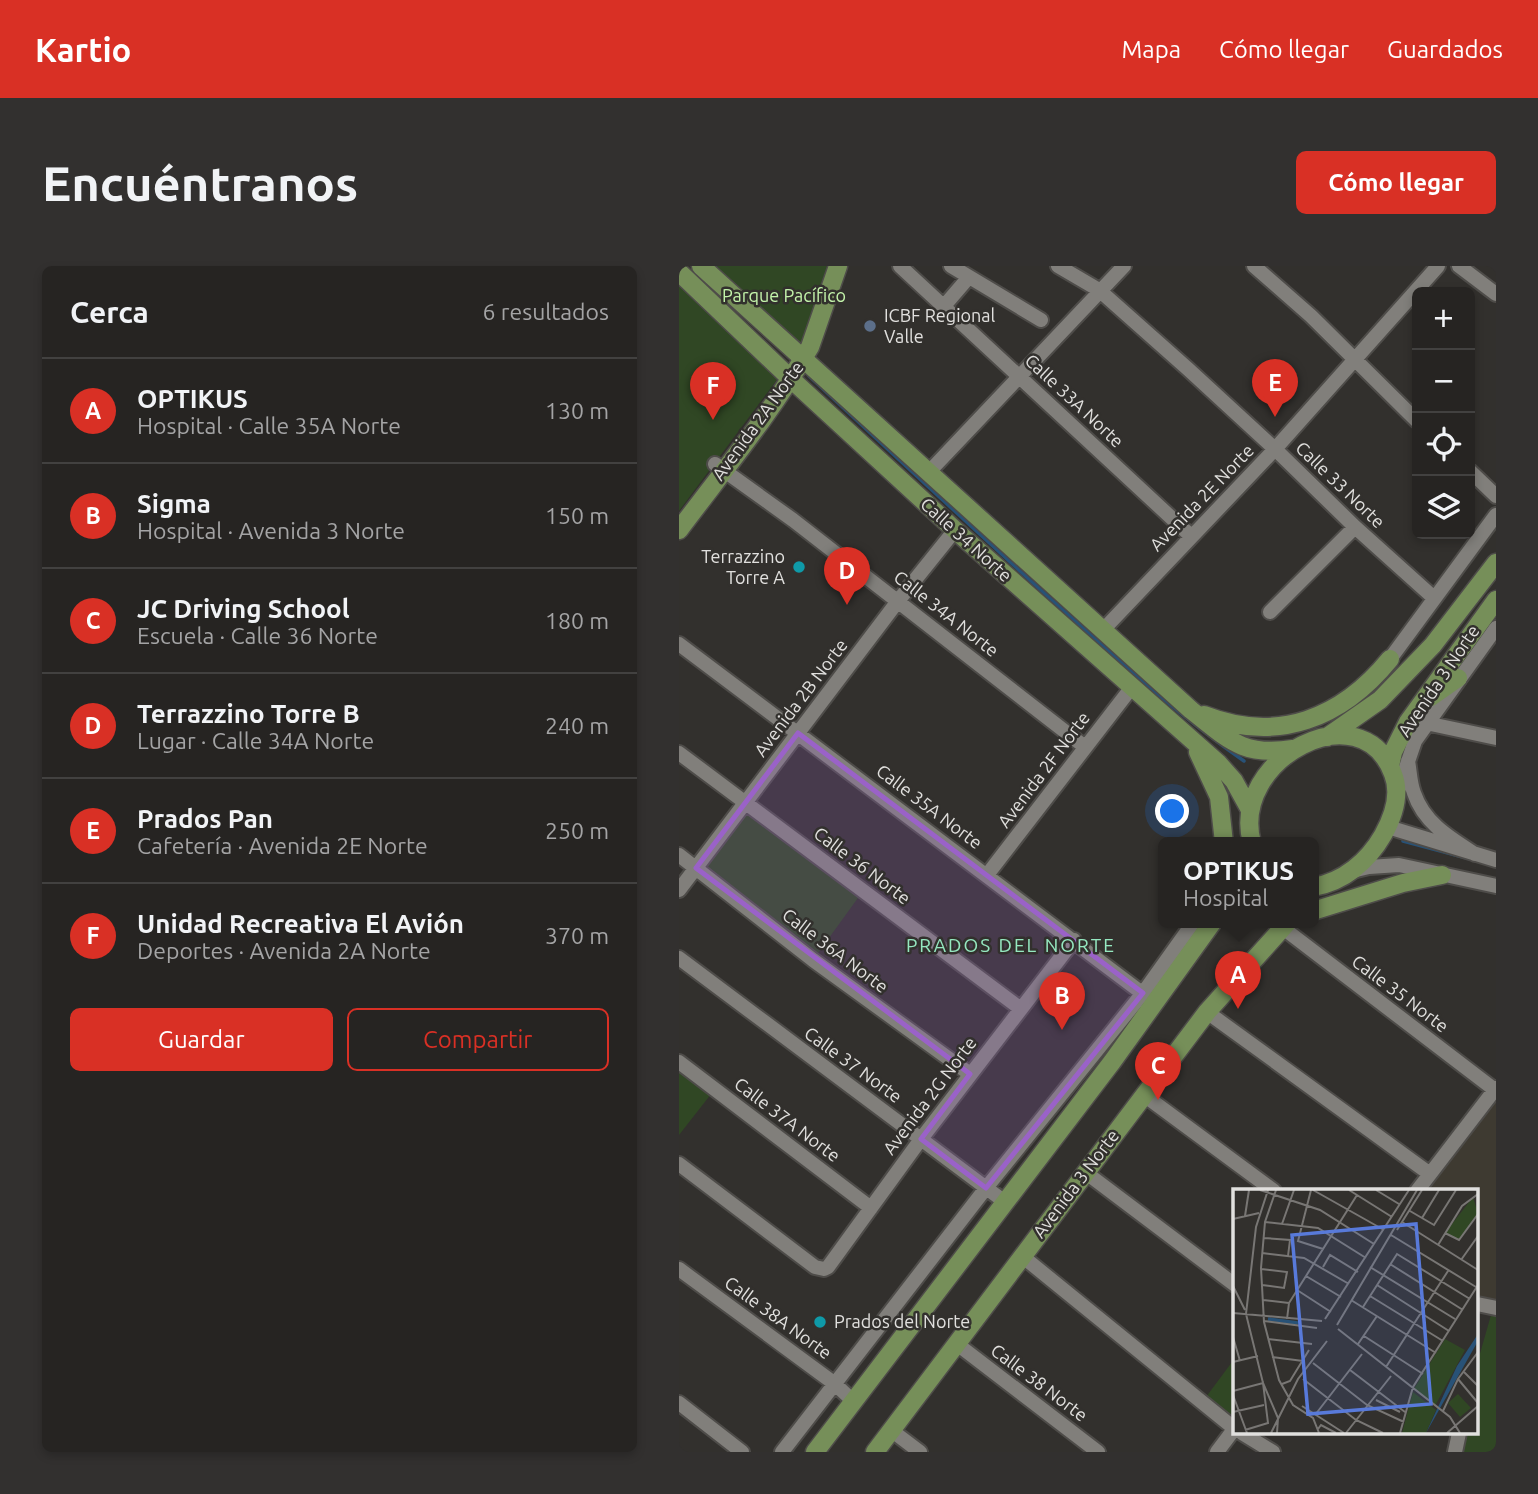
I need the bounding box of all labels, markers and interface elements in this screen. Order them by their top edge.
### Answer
text: Kartio [35,31,131,68]
text: Mapa [1121,36,1181,63]
text: Cómo llegar [1219,36,1349,63]
text: Guardados [1387,36,1503,63]
button: Cómo llegar [1296,151,1496,214]
text: Encuéntranos [42,155,358,210]
park label: Parque Pacífico [722,285,846,305]
map controls [1412,287,1475,539]
button: + [1412,287,1475,350]
text: Cerca [70,295,149,329]
text: 6 resultados [483,299,609,324]
place label: ICBF Regional Valle [884,305,996,346]
marker: ICBF Regional Valle [862,318,878,334]
street label: Calle 33A Norte [1021,350,1128,451]
button: − [1412,350,1475,413]
street label: Avenida 2A Norte [707,357,807,484]
pin: E [1252,359,1298,417]
pin: F [690,362,736,420]
text: OPTIKUS [137,384,248,413]
text: A [85,398,101,423]
text: 130 m [545,398,609,423]
text: Hospital · Calle 35A Norte [137,413,401,438]
button: locate [1412,413,1475,476]
street label: Calle 33 Norte [1292,437,1389,532]
street label: Avenida 2E Norte [1145,440,1257,555]
button: layers [1412,476,1475,539]
text: Sigma [137,489,211,518]
street label: Calle 34 Norte [917,493,1016,585]
text: B [85,503,101,528]
text: 150 m [545,503,609,528]
text: Hospital · Avenida 3 Norte [137,518,405,543]
place label: Terrazzino Torre A [701,546,785,587]
pin: D [824,547,870,605]
marker: Terrazzino Torre A [791,559,807,575]
street label: Calle 34A Norte [890,566,1003,660]
text: JC Driving School [137,594,350,623]
text: C [86,608,100,633]
text: 180 m [545,608,609,633]
street label: Avenida 3 Norte [1393,621,1483,740]
text: Escuela · Calle 36 Norte [137,623,378,648]
street label: Avenida 2B Norte [750,635,851,760]
text: Terrazzino Torre B [137,699,360,728]
street label: Avenida 2F Norte [993,708,1093,831]
text: D [85,713,101,738]
text: 240 m [545,713,609,738]
text: Lugar · Calle 34A Norte [137,728,374,753]
street label: Calle 35A Norte [873,760,986,852]
your location [1155,794,1189,828]
text: Prados Pan [137,804,273,833]
text: E [86,818,100,843]
text: 250 m [545,818,609,843]
street label: Calle 36 Norte [810,822,915,908]
text: Cafetería · Avenida 2E Norte [137,833,428,858]
popup [1158,837,1319,928]
text: OPTIKUS [1183,856,1294,885]
text: Hospital [1183,885,1268,910]
street label: Calle 36A Norte [779,904,892,996]
text: Unidad Recreativa El Avión [137,909,464,938]
text: F [87,923,99,948]
text: 370 m [545,923,609,948]
district label: PRADOS DEL NORTE [906,934,1116,956]
text: Deportes · Avenida 2A Norte [137,938,431,963]
street label: Calle 35 Norte [1348,950,1453,1036]
pin: A [1215,951,1261,1009]
pin: B [1039,972,1085,1030]
button: Guardar [70,1008,333,1071]
button: Compartir [347,1008,609,1071]
street label: Calle 37 Norte [801,1022,906,1106]
street label: Avenida 2G Norte [878,1033,980,1158]
pin: C [1135,1042,1181,1100]
street label: Calle 37A Norte [731,1073,844,1165]
street label: Avenida 3 Norte [1028,1125,1122,1241]
inset map [1233,1189,1479,1434]
street label: Calle 38A Norte [721,1272,836,1363]
place label: Prados del Norte [834,1311,970,1331]
marker: Prados del Norte [812,1314,828,1330]
street label: Calle 38 Norte [987,1339,1092,1425]

